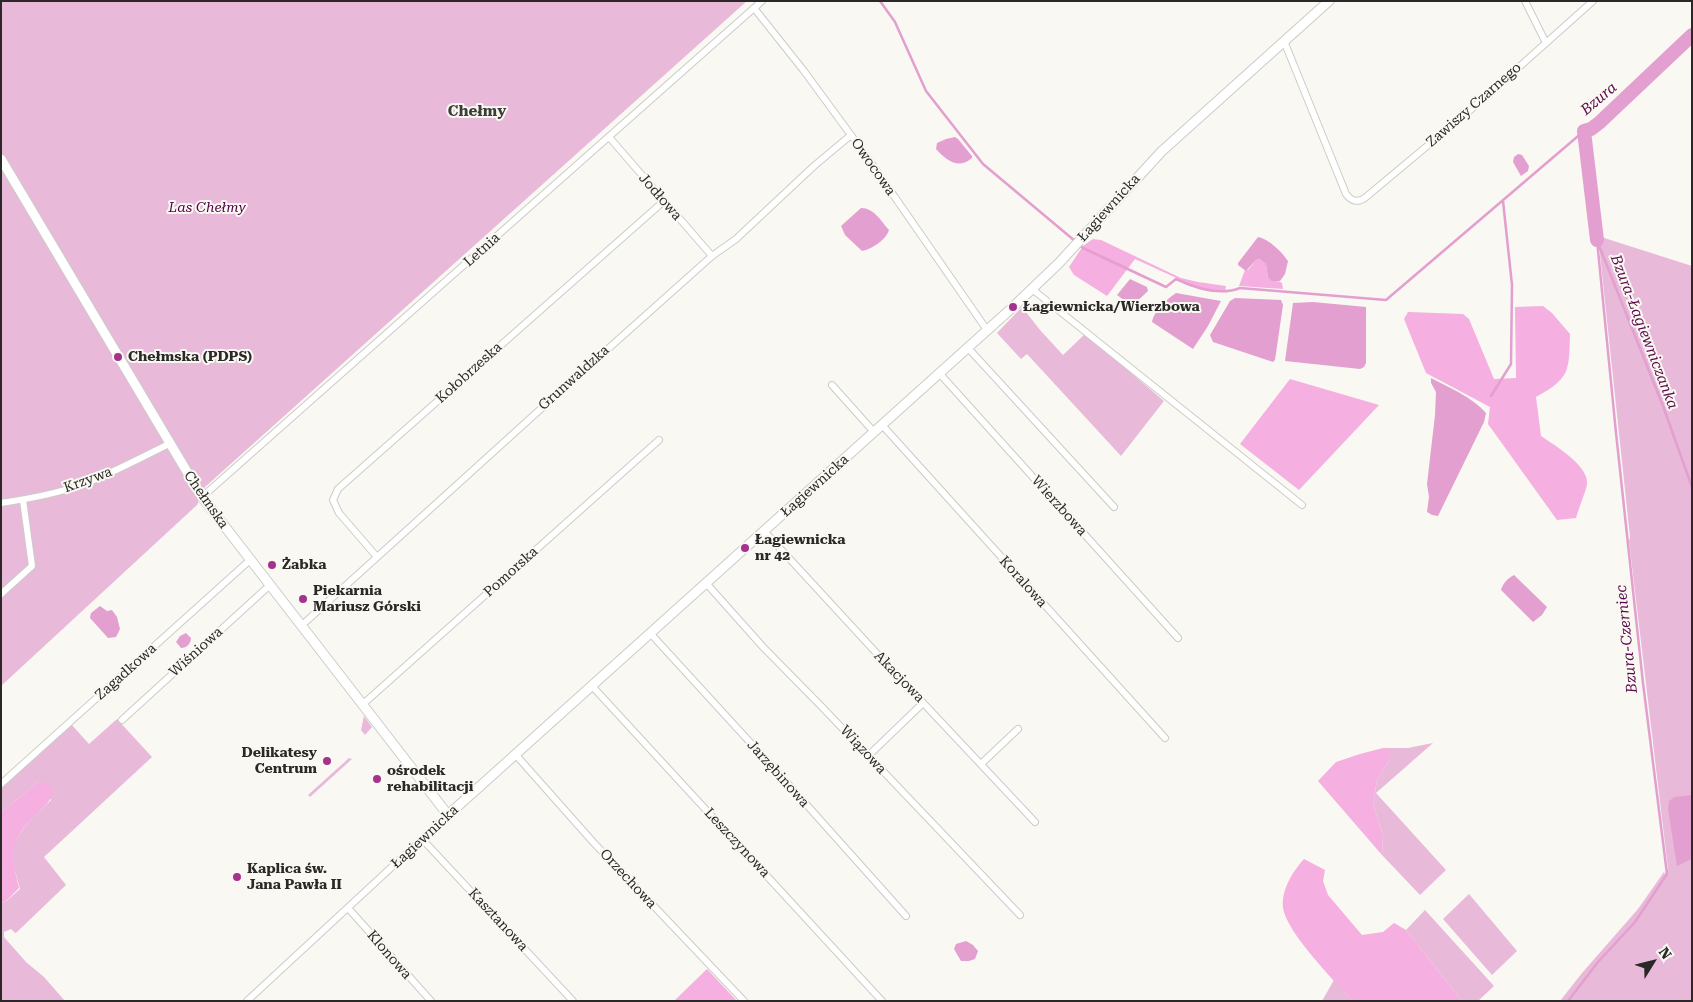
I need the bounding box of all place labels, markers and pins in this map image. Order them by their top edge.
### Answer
place label: Łagiewnicka/Wierzbowa [1023,299,1200,315]
marker: Łagiewnicka/Wierzbowa [1007,301,1019,313]
place label: Chełmska (PDPS) [128,349,252,365]
marker: Chełmska (PDPS) [112,351,124,363]
place label: Łagiewnicka nr 42 [755,532,845,564]
marker: Łagiewnicka nr 42 [739,542,751,554]
place label: Żabka [282,557,326,573]
marker: Żabka [266,559,278,571]
place label: Piekarnia Mariusz Górski [313,583,421,616]
marker: Piekarnia Mariusz Górski [297,593,309,605]
place label: Delikatesy Centrum [241,745,317,778]
marker: Delikatesy Centrum [321,755,333,767]
place label: ośrodek rehabilitacji [387,763,473,796]
marker: ośrodek rehabilitacji [371,773,383,785]
place label: Kaplica św. Jana Pawła II [247,861,342,894]
marker: Kaplica św. Jana Pawła II [231,871,243,883]

